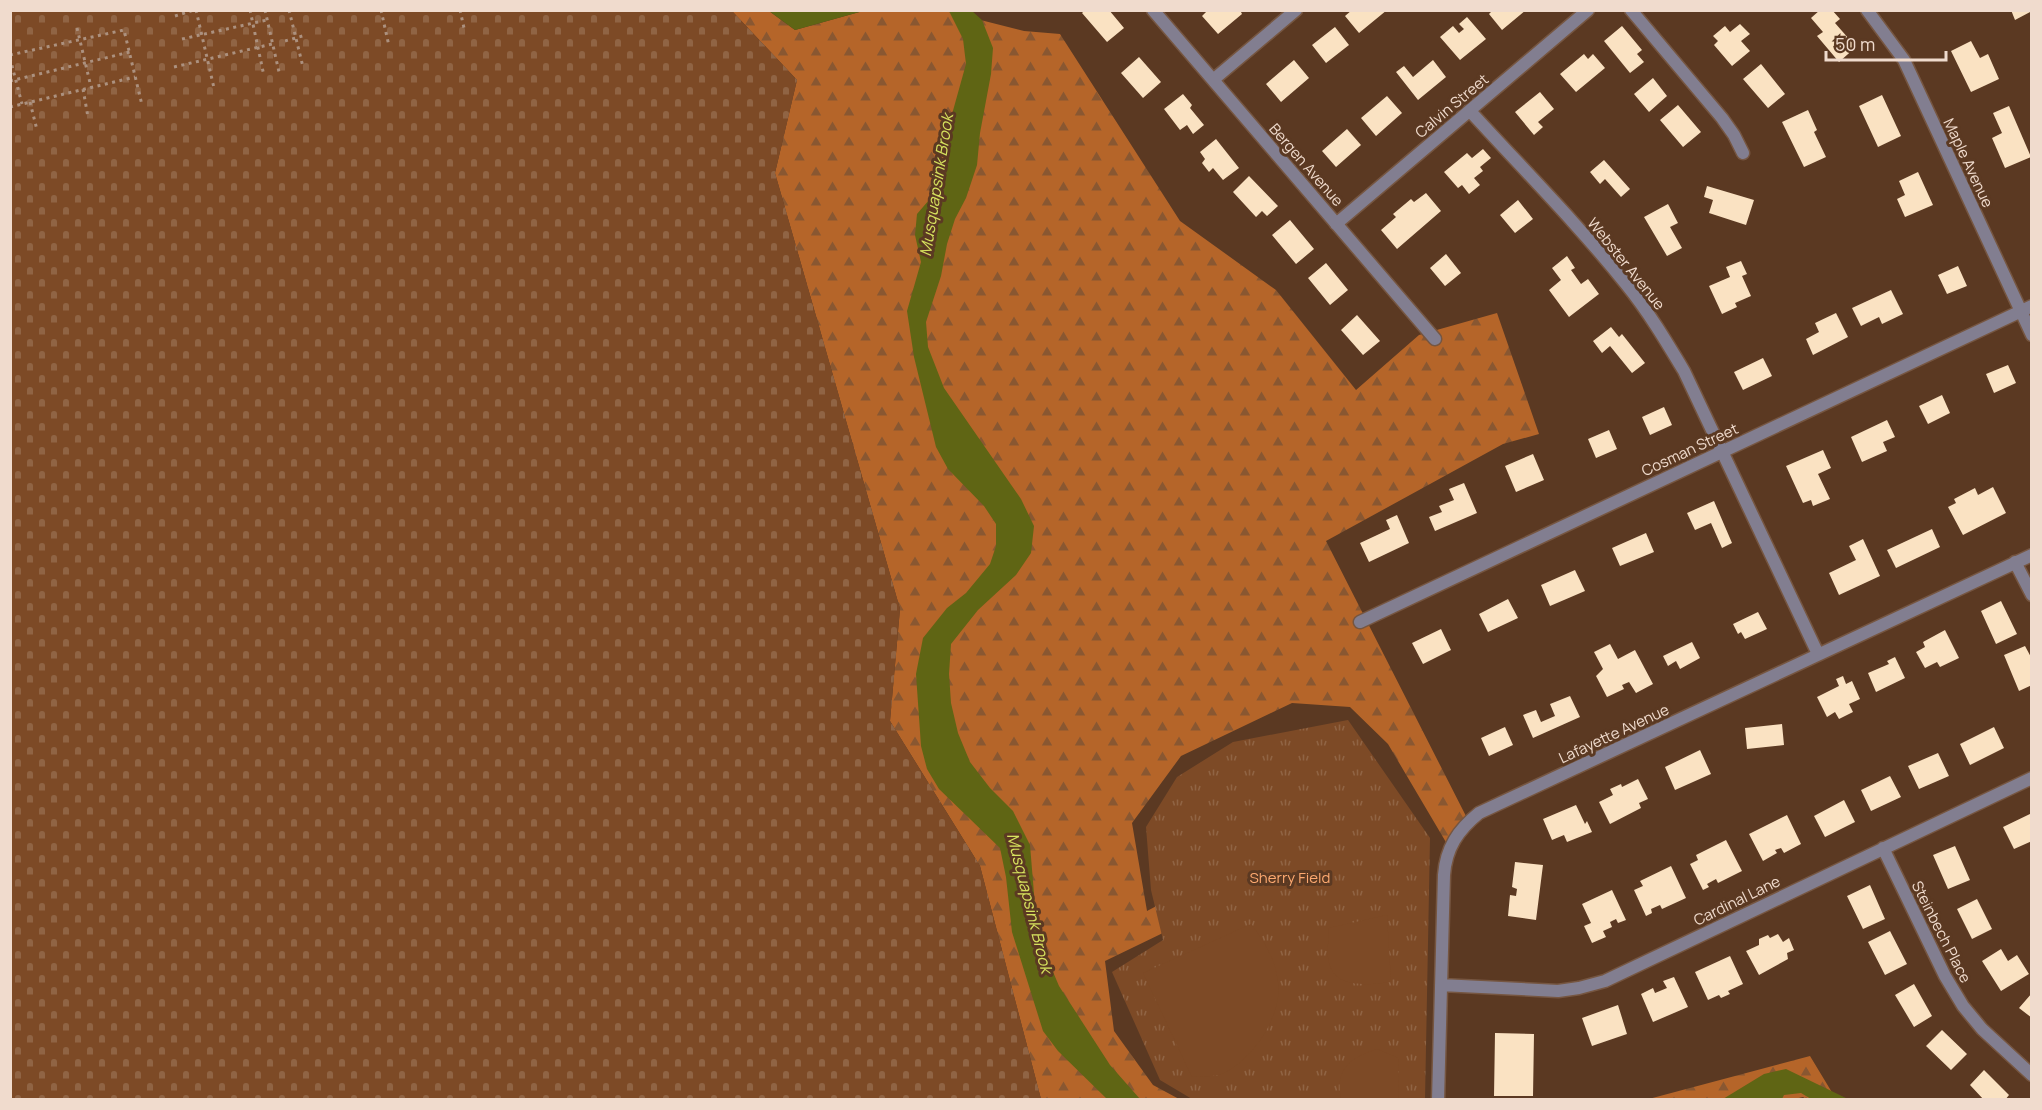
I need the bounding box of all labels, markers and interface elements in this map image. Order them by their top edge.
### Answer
scale bar [1826,24,1946,62]
text: 50 m [1835,32,1875,56]
street label: Calvin Street [1411,69,1493,142]
water label: Musquapsink Brook [914,110,958,258]
street label: Maple Avenue [1939,115,1998,211]
street label: Bergen Avenue [1264,119,1348,211]
street label: Webster Avenue [1583,213,1670,314]
street label: Cosman Street [1638,418,1742,481]
street label: Lafayette Avenue [1555,699,1673,768]
water label: Musquapsink Brook [1002,831,1059,977]
park label: Sherry Field [1250,867,1330,888]
street label: Cardinal Lane [1690,870,1784,931]
street label: Steinbech Place [1907,877,1976,987]

